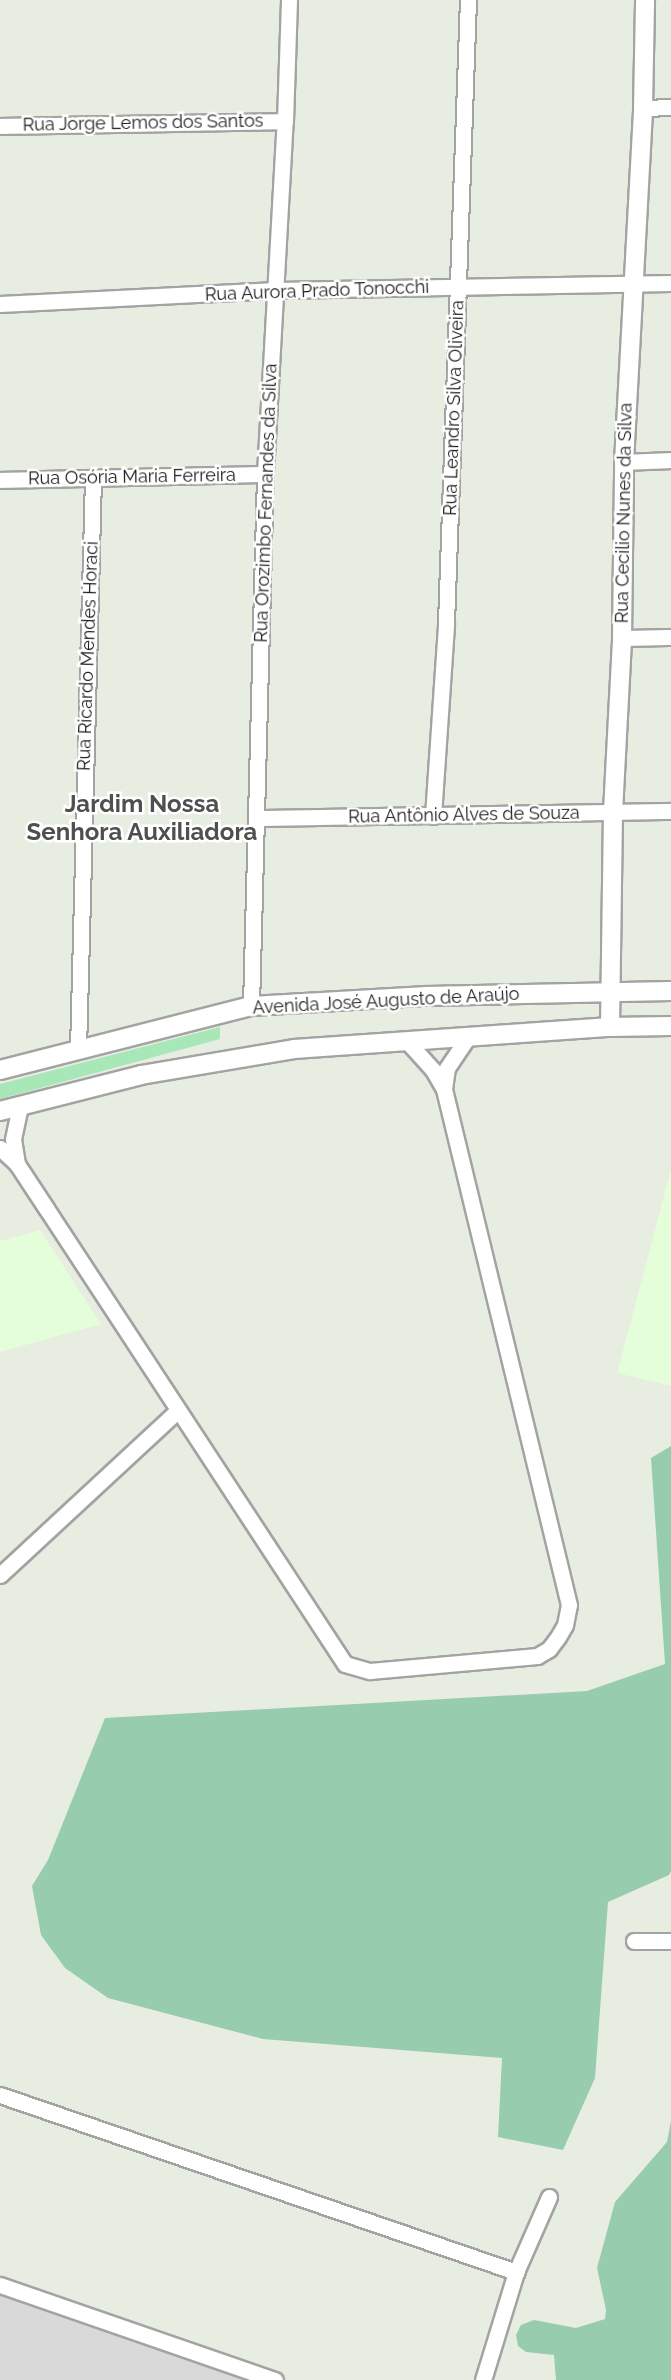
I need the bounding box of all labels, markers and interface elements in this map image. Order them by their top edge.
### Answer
street label: Rua Jorge Lemos dos Santos [22,110,264,136]
street label: Rua Aurora Prado Tonocchi [204,276,430,306]
street label: Rua Leandro Silva Oliveira [439,300,469,516]
street label: Rua Orozimbo Fernandes da Silva [250,363,282,643]
street label: Rua Cecilio Nunes da Silva [611,402,637,624]
street label: Rua Osória Maria Ferreira [28,464,236,490]
street label: Rua Ricardo Mendes Horaci [73,541,103,771]
district label: Jardim Nossa Senhora Auxiliadora [26,790,258,846]
street label: Rua Antônio Alves de Souza [347,802,581,828]
street label: Avenida José Augusto de Araújo [251,983,521,1019]

